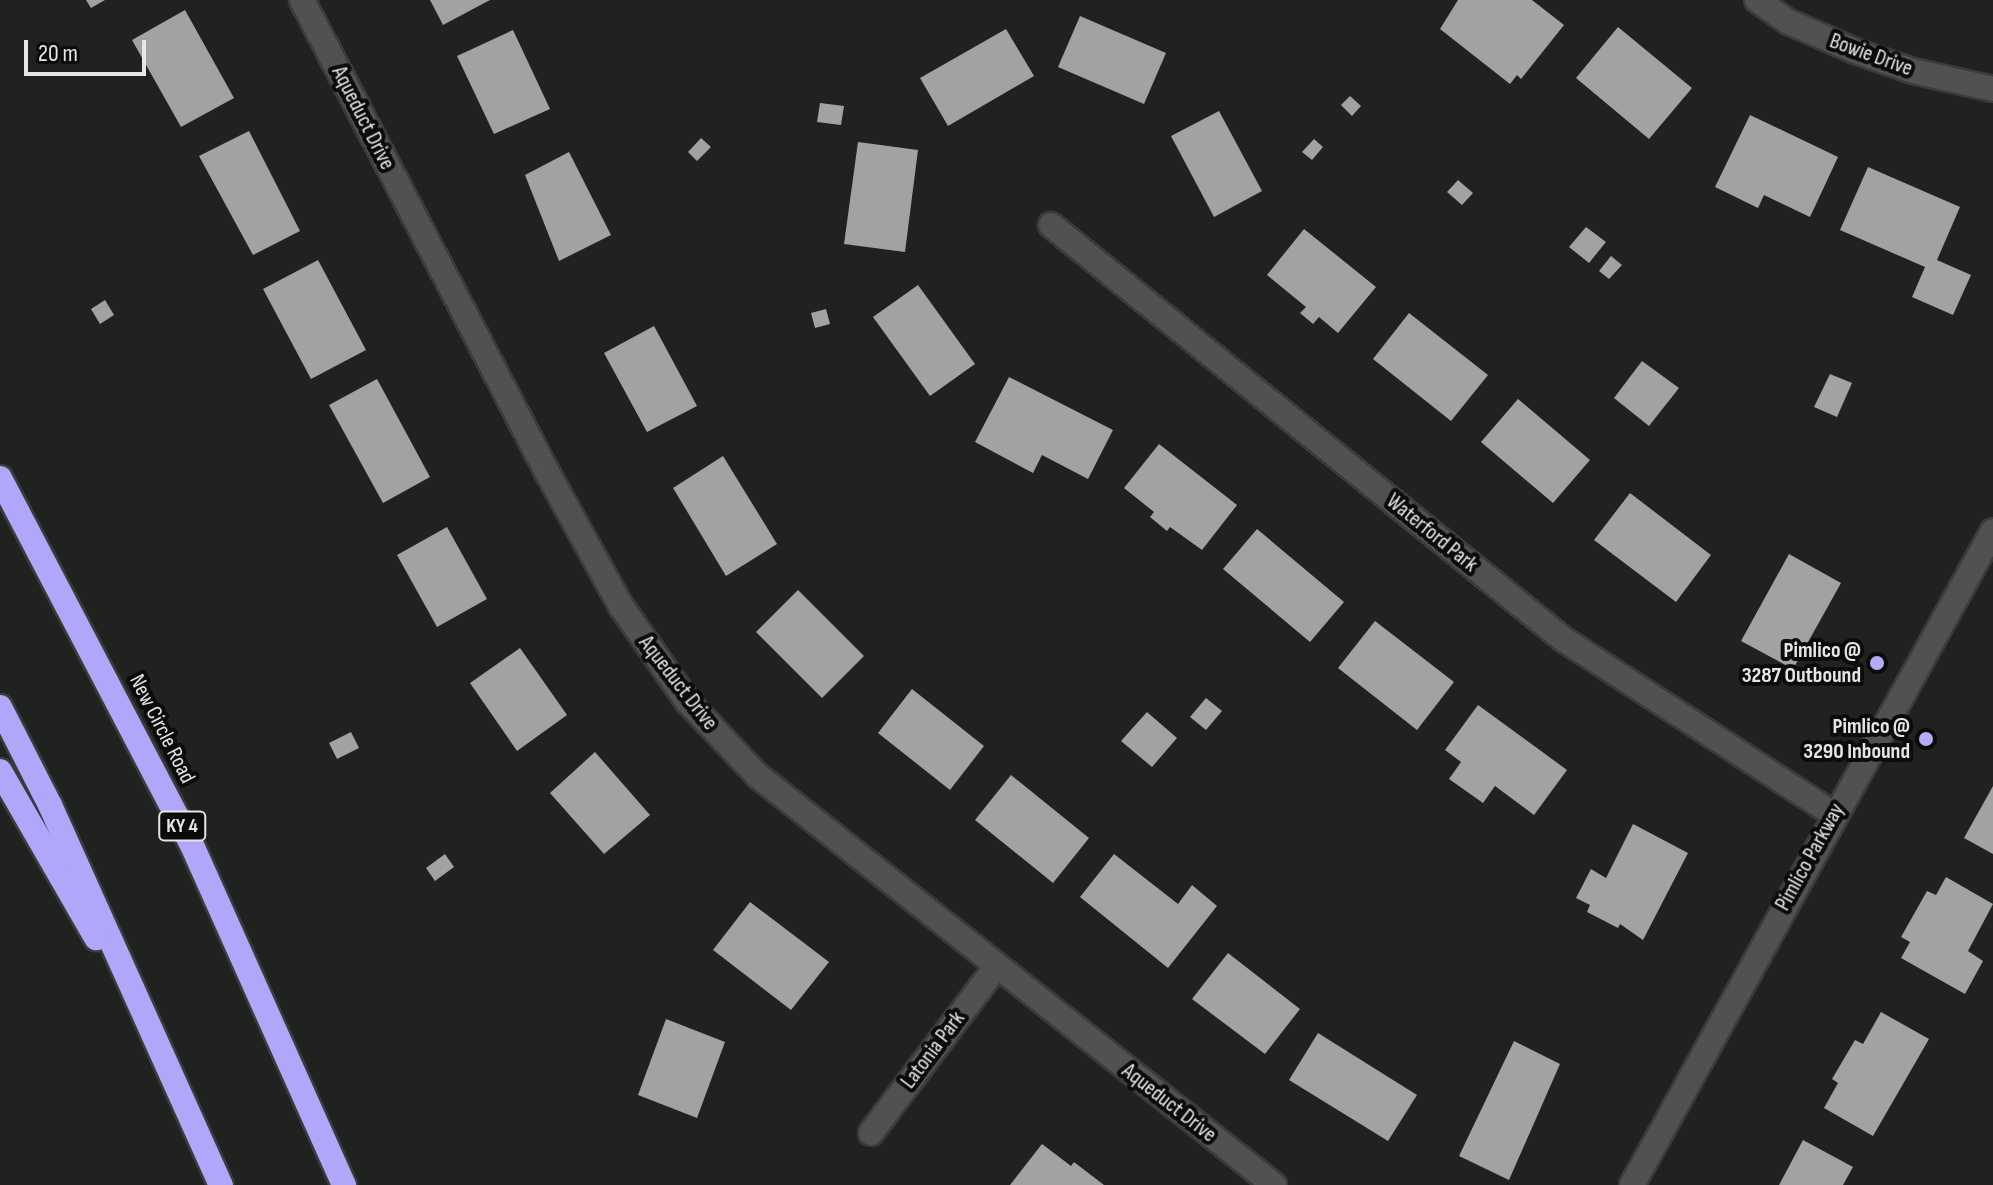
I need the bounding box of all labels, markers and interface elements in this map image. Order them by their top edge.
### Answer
scale bar [28,24,150,74]
street label: Bowie Drive [1826,28,1916,82]
text: 20 m [38,39,78,68]
street label: Aqueduct Drive [326,62,400,174]
street label: Waterford Park [1381,488,1483,578]
street label: Aqueduct Drive [633,631,723,735]
place label: Pimlico @ 3287 Outbound [1742,637,1861,688]
marker: Pimlico @ 3287 Outbound [1868,654,1886,672]
street label: New Circle Road [123,670,201,788]
place label: Pimlico @ 3290 Inbound [1803,713,1910,764]
marker: Pimlico @ 3290 Inbound [1917,730,1935,748]
street label: Pimlico Parkway [1770,799,1850,915]
road number: KY 4 [158,810,206,842]
street label: Latonia Park [895,1006,971,1094]
street label: Aqueduct Drive [1117,1058,1221,1148]

